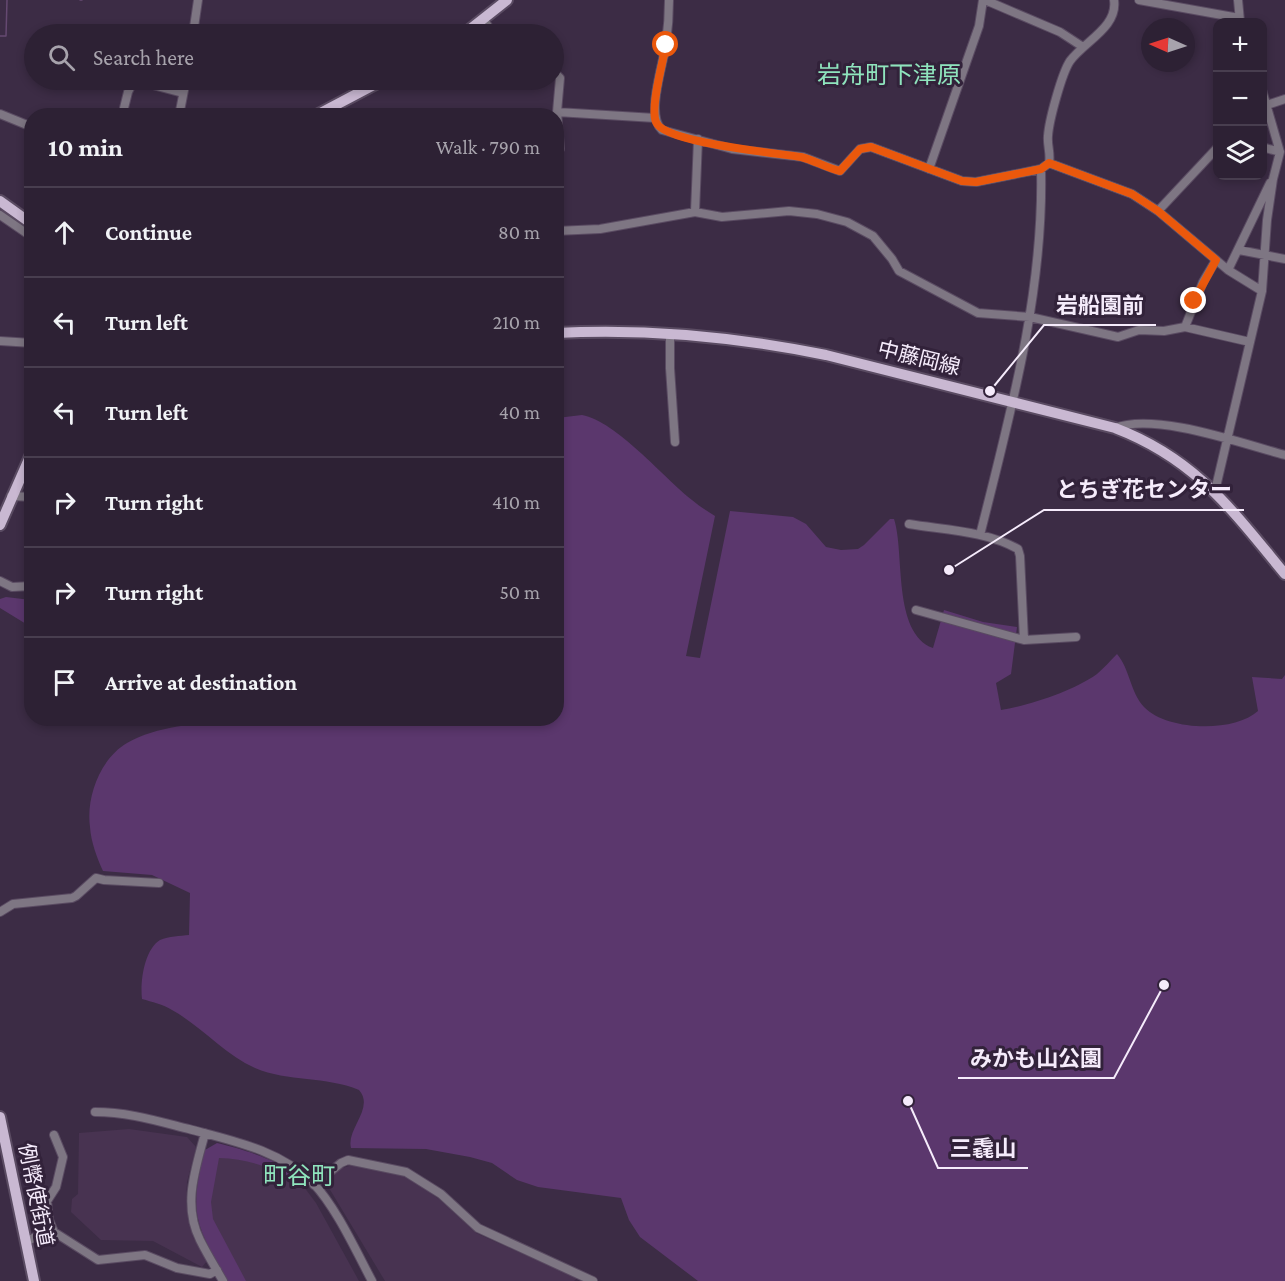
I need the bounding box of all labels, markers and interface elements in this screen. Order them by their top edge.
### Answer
north arrow [1141,18,1195,72]
map controls [1213,18,1267,180]
button: + [1213,18,1267,72]
search box [24,24,564,90]
route start [652,31,678,57]
icon: search [45,41,78,74]
text: Search here [93,45,194,70]
district label: 岩舟町下津原 [817,61,961,88]
button: − [1213,72,1267,126]
button: layers [1213,126,1267,180]
text: 10 min [48,133,123,162]
text: Walk · 790 m [436,136,540,158]
icon: ahead [48,216,81,249]
text: Continue [105,220,192,245]
text: 80 m [498,221,540,243]
callout: 岩船園前 [1044,285,1156,325]
route end [1180,287,1206,313]
text: 岩船園前 [1056,293,1144,318]
icon: left [48,306,81,339]
text: Turn left [105,310,188,335]
text: 210 m [493,311,540,333]
street label: 中藤岡線 [875,336,963,380]
icon: left [48,396,81,429]
text: Turn left [105,400,188,425]
text: 40 m [499,401,540,423]
callout: とちぎ花センター [1044,470,1244,510]
text: とちぎ花センター [1056,477,1232,502]
icon: right [48,486,81,519]
text: Turn right [105,490,203,515]
text: 410 m [492,491,540,513]
icon: right [48,576,81,609]
text: Turn right [105,580,203,605]
text: 50 m [499,581,540,603]
icon: arrive [48,666,81,699]
text: Arrive at destination [105,670,297,695]
callout: みかも山公園 [958,1038,1114,1078]
text: みかも山公園 [970,1046,1102,1071]
callout: 三毳山 [938,1128,1028,1168]
text: 三毳山 [950,1136,1016,1161]
street label: 例幣使街道 [14,1141,58,1249]
district label: 町谷町 [263,1162,335,1189]

